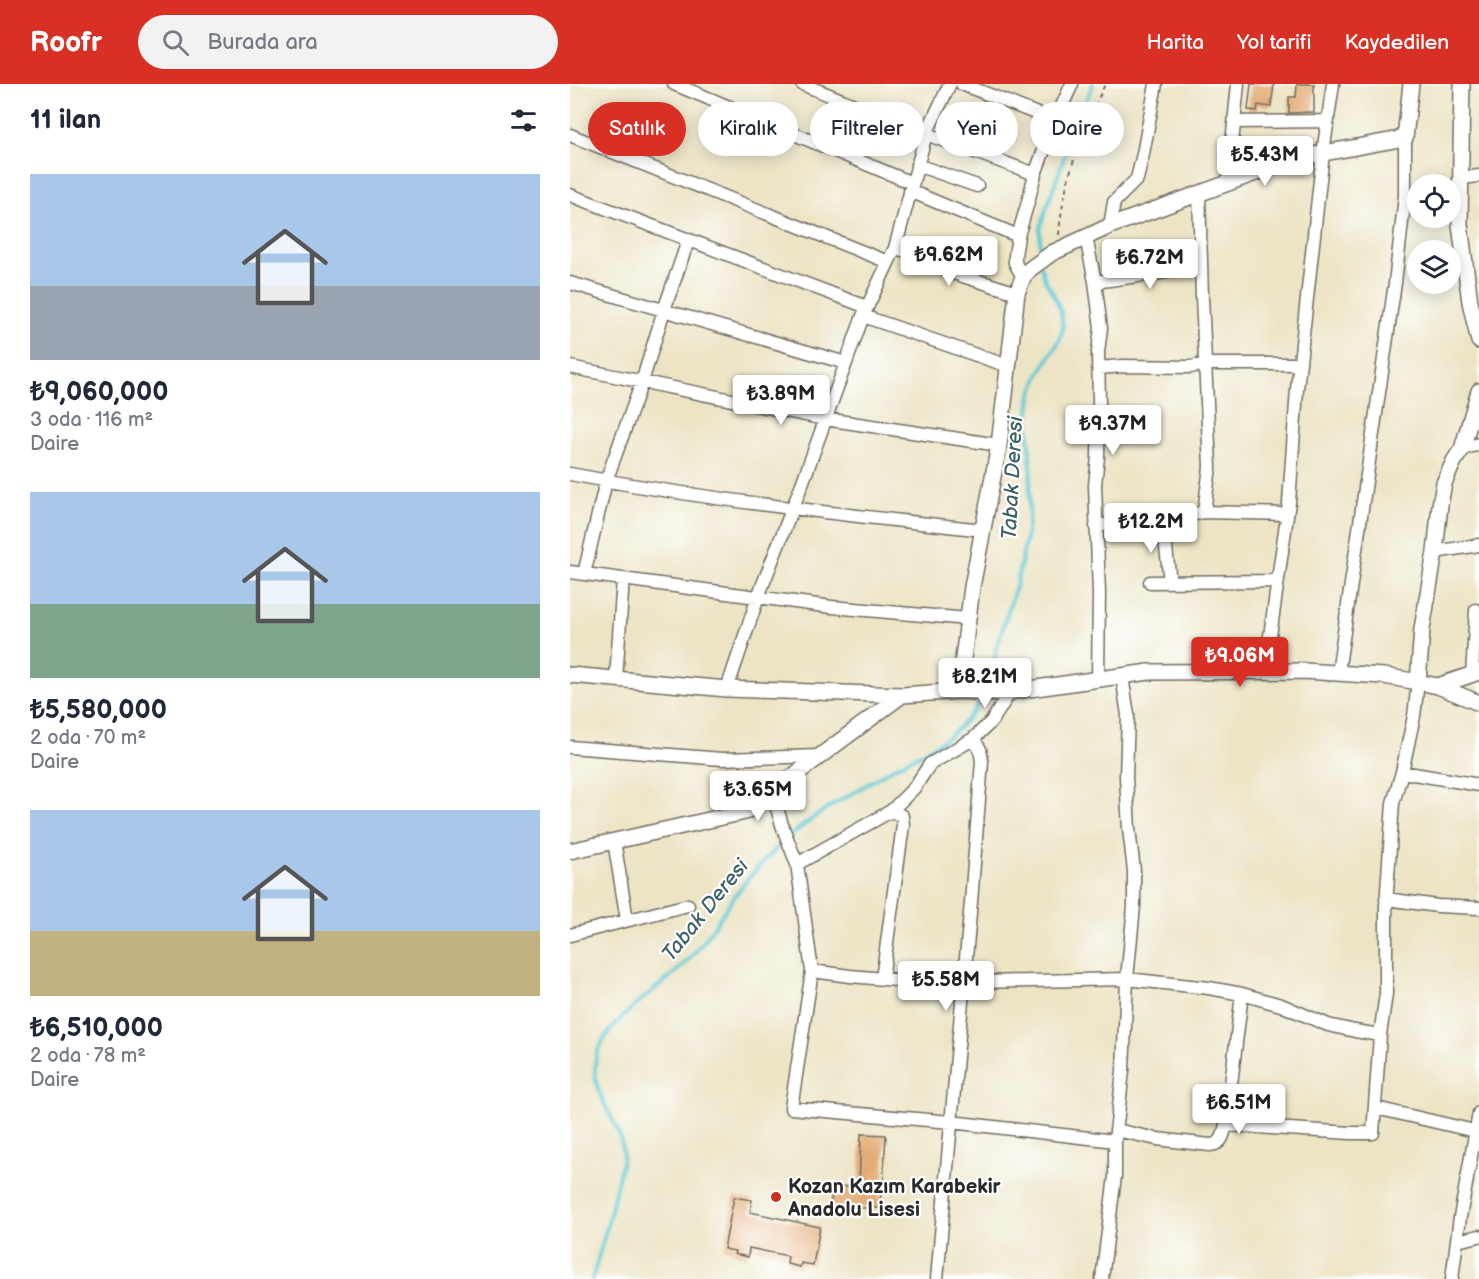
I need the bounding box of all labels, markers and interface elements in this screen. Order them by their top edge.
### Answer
search box [138,15,558,69]
text: Roofr [30,26,102,59]
icon: search [159,26,192,59]
text: Burada ara [207,29,318,56]
text: Harita [1147,30,1204,55]
text: Yol tarifi [1237,30,1312,55]
text: Kaydedilen [1345,30,1449,55]
chip: Satılık [588,102,686,156]
chip: Kiralık [698,102,798,156]
chip: Filtreler [810,102,924,156]
chip: Yeni [936,102,1018,156]
chip: Daire [1030,102,1124,156]
icon: filters [507,104,540,137]
text: 11 ilan [30,105,101,136]
pin: ₺5.43M [1216,136,1314,187]
text: ₺5.43M [1231,143,1299,167]
map controls [1407,174,1461,294]
button: locate [1407,174,1461,228]
icon: home [231,213,339,321]
pin: ₺9.62M [900,236,998,287]
pin: ₺6.72M [1101,239,1199,290]
button: layers [1407,240,1461,294]
text: ₺9.62M [915,243,983,267]
text: ₺6.72M [1116,246,1184,270]
pin: ₺3.89M [732,375,830,426]
text: ₺9,060,000 [30,377,168,408]
text: ₺3.89M [747,382,815,406]
pin: ₺9.37M [1064,405,1162,456]
text: 3 oda · 116 m² [30,408,153,432]
text: ₺9.37M [1079,412,1147,436]
water label: Tabak Deresi [997,415,1028,540]
text: Daire [30,432,79,456]
pin: ₺12.2M [1102,503,1200,554]
text: ₺12.2M [1118,510,1184,534]
icon: home [231,531,339,639]
pin: ₺9.06M [1191,637,1289,688]
text: ₺9.06M [1205,644,1275,668]
pin: ₺8.21M [936,658,1034,709]
text: ₺8.21M [952,665,1018,689]
text: ₺5,580,000 [30,695,167,726]
text: 2 oda · 70 m² [30,726,146,750]
text: Daire [30,750,79,774]
pin: ₺3.65M [709,771,807,822]
text: ₺3.65M [724,778,792,802]
icon: home [231,849,339,957]
water label: Tabak Deresi [657,854,755,966]
pin: ₺5.58M [897,961,995,1012]
text: ₺5.58M [912,968,980,992]
text: ₺6,510,000 [30,1013,163,1044]
text: 2 oda · 78 m² [30,1044,146,1068]
text: Daire [30,1068,79,1092]
pin: ₺6.51M [1190,1084,1288,1135]
text: ₺6.51M [1206,1091,1272,1115]
place label: Kozan Kazım Karabekir Anadolu Lisesi [787,1175,1002,1222]
marker: Kozan Kazım Karabekir Anadolu Lisesi [769,1190,783,1204]

